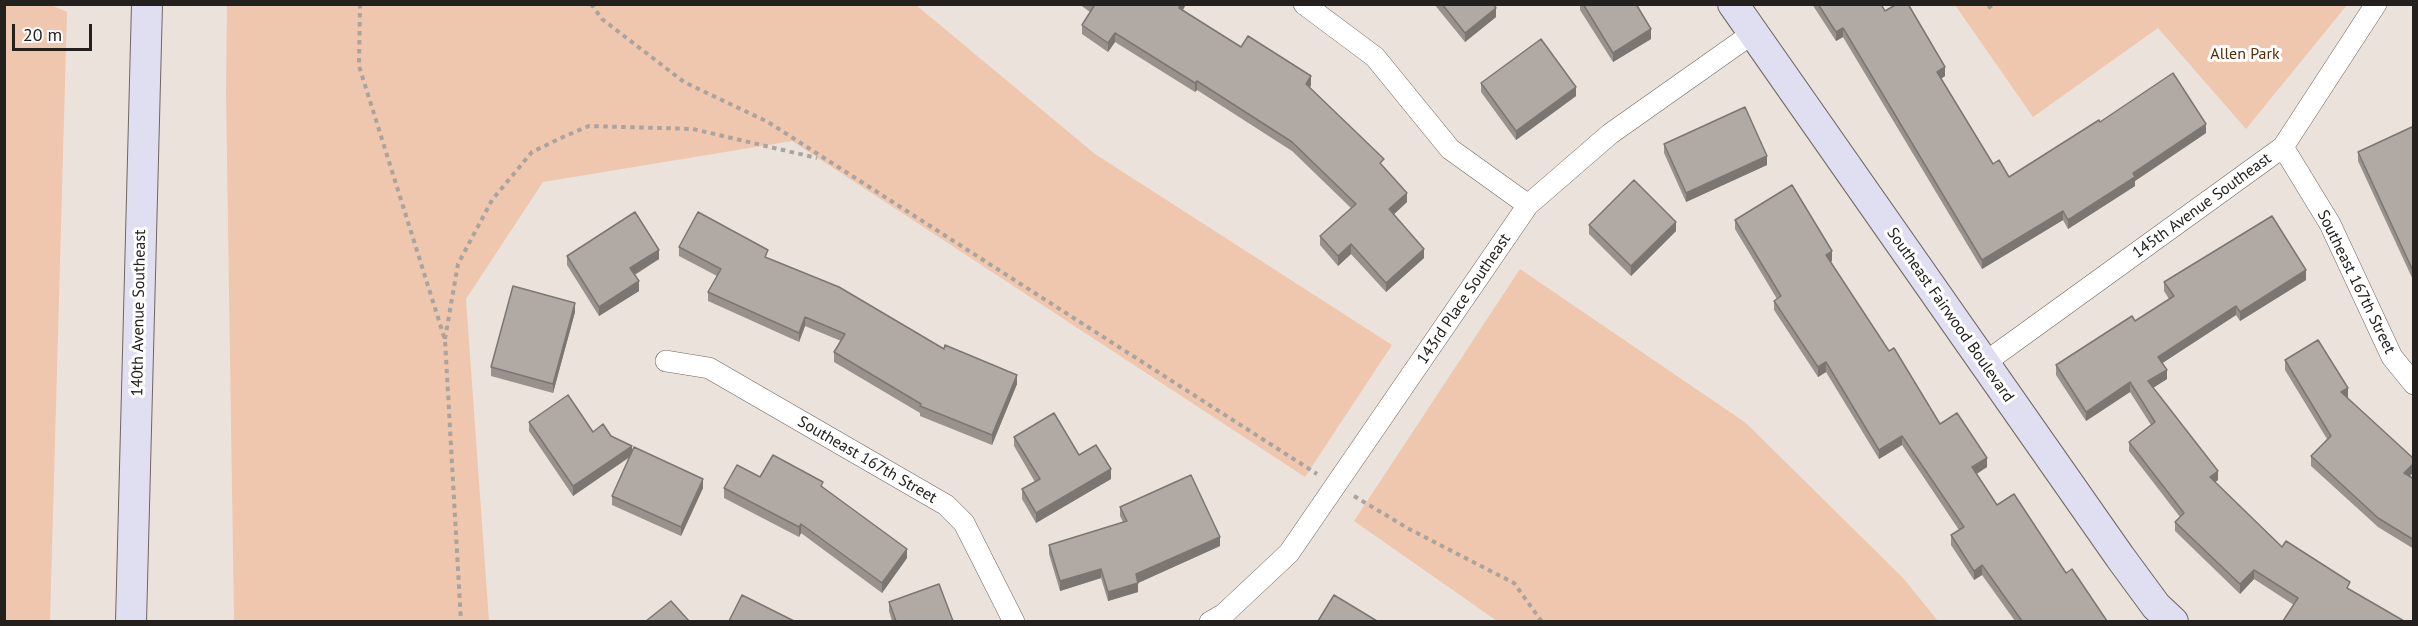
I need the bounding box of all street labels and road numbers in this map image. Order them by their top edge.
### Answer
street label: 145th Avenue Southeast [2129,149,2275,263]
street label: Southeast 167th Street [2313,207,2399,357]
street label: Southeast Fairwood Boulevard [1882,224,2018,406]
street label: 140th Avenue Southeast [128,229,150,397]
street label: 143rd Place Southeast [1413,230,1515,368]
street label: Southeast 167th Street [794,412,940,508]

